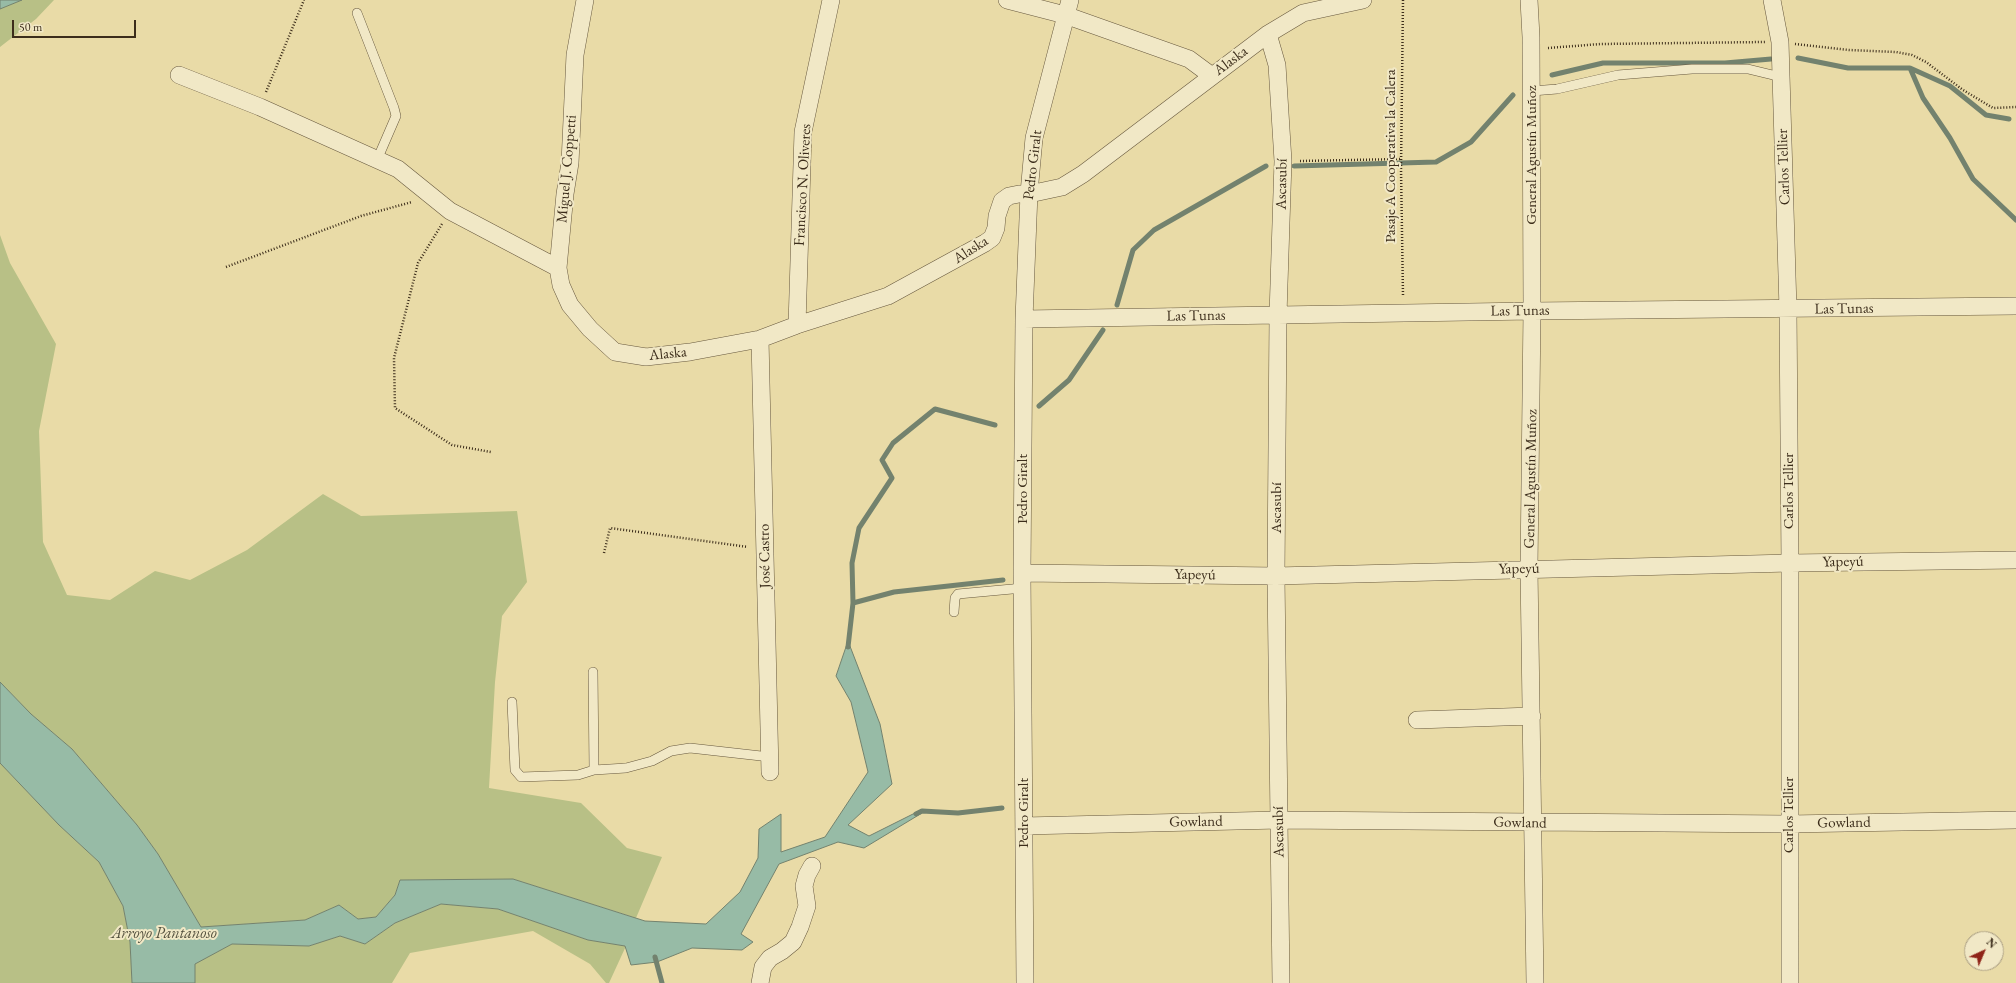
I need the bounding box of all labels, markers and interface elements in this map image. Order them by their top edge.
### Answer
scale bar [14,12,138,38]
text: 50 m [19,19,42,35]
street label: Alaska [1210,42,1252,80]
street label: Pasaje A Cooperativa la Calera [1382,69,1400,243]
street label: General Agustín Muñoz [1523,85,1541,225]
street label: Miguel J. Coppetti [553,114,581,224]
street label: Francisco N. Oliveres [791,123,815,247]
street label: Carlos Tellier [1774,128,1794,206]
street label: Pedro Giralt [1020,129,1046,201]
street label: Ascasubí [1273,158,1291,210]
street label: Alaska [950,232,992,268]
street label: Las Tunas [1814,299,1874,319]
street label: Las Tunas [1490,301,1550,321]
street label: Las Tunas [1166,306,1226,326]
street label: Alaska [648,343,688,365]
street label: General Agustín Muñoz [1521,409,1541,549]
street label: Carlos Tellier [1780,453,1798,529]
street label: Pedro Giralt [1014,454,1032,524]
street label: Ascasubí [1268,482,1286,534]
street label: José Castro [755,523,775,589]
street label: Yapeyú [1822,553,1864,571]
street label: Yapeyú [1498,560,1540,578]
street label: Yapeyú [1174,566,1216,584]
street label: Carlos Tellier [1780,777,1798,853]
street label: Pedro Giralt [1015,778,1033,848]
street label: Ascasubí [1270,806,1288,858]
street label: Gowland [1169,813,1223,831]
street label: Gowland [1493,814,1547,832]
street label: Gowland [1817,814,1871,832]
water label: Arroyo Pantanoso [111,924,217,944]
north arrow [1964,931,2004,971]
text: N [1984,935,2000,951]

